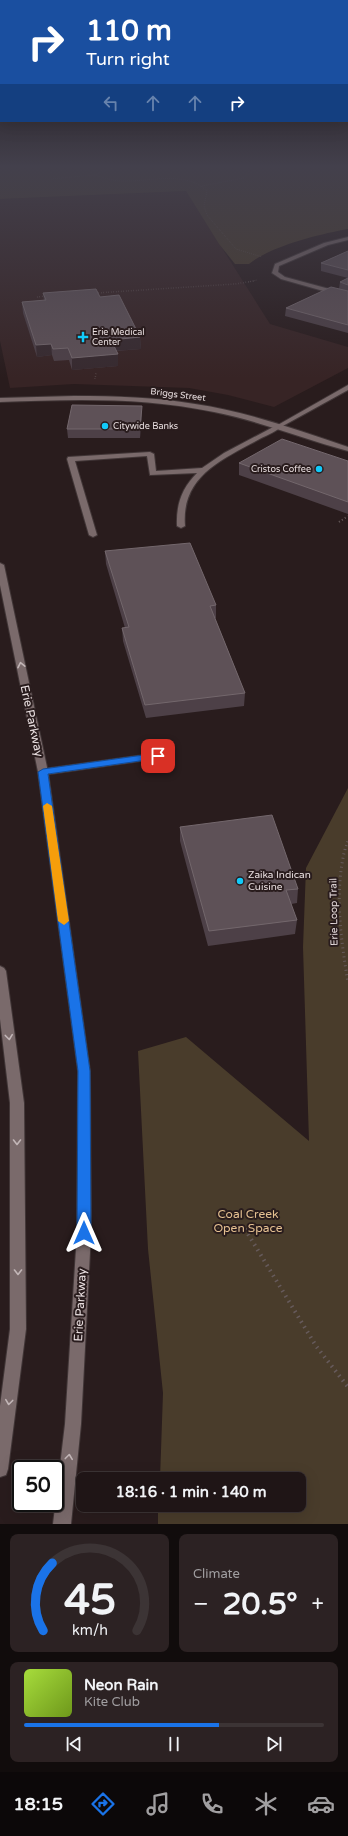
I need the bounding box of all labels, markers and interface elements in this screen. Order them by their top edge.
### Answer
text: 110 m [86,14,172,48]
icon: right [20,16,72,68]
text: Turn right [86,48,170,70]
icon: left [100,92,122,114]
icon: ahead [142,92,164,114]
icon: ahead [184,92,206,114]
icon: right [226,92,248,114]
place label: Erie Medical Center [92,327,144,348]
marker: Erie Medical Center [77,331,89,343]
street label: Briggs Street [150,386,207,404]
marker: Citywide Banks [100,421,110,431]
place label: Citywide Banks [113,421,178,432]
place label: Cristos Coffee [251,464,311,475]
marker: Cristos Coffee [314,464,324,474]
one-way arrow [17,662,25,668]
street label: Erie Parkway [18,684,47,759]
pin [141,739,175,773]
icon: arrive [147,745,169,767]
place label: Zaika Indican Cuisine [248,869,311,893]
marker: Zaika Indican Cuisine [235,876,245,886]
street label: Erie Loop Trail [327,878,341,946]
one-way arrow [4,1034,13,1040]
one-way arrow [13,1139,21,1145]
park label: Coal Creek Open Space [213,1207,283,1235]
position arrow [63,1212,105,1254]
street label: Erie Parkway [71,1268,89,1342]
one-way arrow [14,1269,22,1275]
one-way arrow [5,1399,14,1405]
one-way arrow [65,1454,74,1461]
speed limit sign: 50 [12,1460,64,1512]
text: 18:16 · 1 min · 140 m [116,1483,266,1501]
text: Climate [193,1566,240,1582]
text: 45 [63,1576,116,1626]
text: 20.5° [223,1586,298,1623]
text: − [193,1591,209,1617]
text: + [312,1591,324,1617]
text: km/h [72,1622,107,1639]
text: Neon Rain [84,1676,158,1694]
text: Kite Club [84,1694,140,1710]
icon: previous [63,1733,85,1755]
icon: pause [163,1733,185,1755]
icon: next [263,1733,285,1755]
icon: directions [89,1790,117,1818]
icon: music [144,1790,172,1818]
icon: phone [198,1790,226,1818]
icon: climate [252,1790,280,1818]
icon: car [307,1790,335,1818]
text: 18:15 [13,1793,63,1815]

